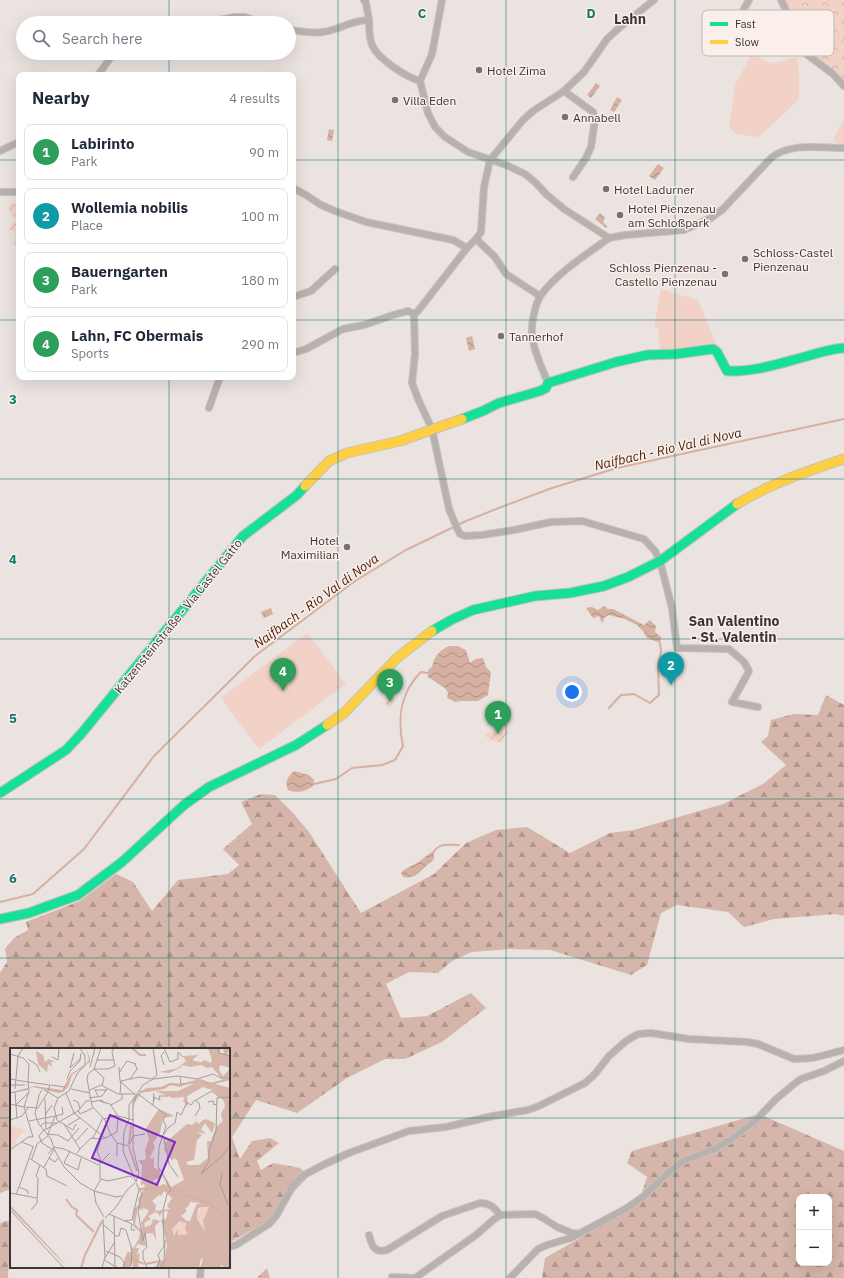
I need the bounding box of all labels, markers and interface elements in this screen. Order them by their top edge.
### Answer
text: C [418,5,427,22]
text: D [586,5,596,22]
district label: Lahn [614,10,646,28]
legend [702,10,834,56]
search box [16,16,296,60]
text: Fast [735,17,756,31]
icon: search [30,27,52,49]
text: Search here [62,29,142,48]
text: Slow [735,35,759,49]
place label: Hotel Zima [487,63,546,78]
marker: Hotel Zima [474,65,484,75]
text: Nearby [32,87,90,109]
text: 4 results [229,90,280,107]
place label: Villa Eden [403,93,456,108]
marker: Villa Eden [390,95,400,105]
place label: Annabell [573,110,621,125]
marker: Annabell [560,112,570,122]
text: Labirinto [71,134,134,153]
text: 1 [42,144,50,161]
text: 90 m [249,144,279,161]
text: Park [71,153,97,170]
place label: Hotel Ladurner [614,182,695,197]
marker: Hotel Ladurner [601,184,611,194]
text: Wollemia nobilis [71,198,188,217]
place label: Hotel Pienzenau am Schloßpark [628,201,716,230]
text: 2 [42,208,50,225]
text: 100 m [241,208,279,225]
marker: Hotel Pienzenau am Schloßpark [615,210,625,220]
text: Place [71,217,103,234]
place label: Schloss-Castel Pienzenau [753,245,833,274]
marker: Schloss-Castel Pienzenau [740,254,750,264]
place label: Schloss Pienzenau - Castello Pienzenau [609,260,717,289]
text: Bauerngarten [71,262,168,281]
marker: Schloss Pienzenau - Castello Pienzenau [720,269,730,279]
text: 3 [42,272,50,289]
text: 180 m [241,272,279,289]
text: Park [71,281,97,298]
text: Lahn, FC Obermais [71,326,203,345]
place label: Tannerhof [509,329,564,344]
marker: Tannerhof [496,331,506,341]
text: 4 [42,336,50,353]
text: 290 m [241,336,279,353]
text: Sports [71,345,109,362]
text: 3 [9,391,17,408]
water label: Naifbach - Rio Val di Nova [593,424,743,474]
place label: Hotel Maximilian [281,533,339,562]
street label: Katzensteinstraße - Via Castel Gatto [111,536,245,696]
marker: Hotel Maximilian [342,542,352,552]
water label: Naifbach - Rio Val di Nova [250,550,382,652]
text: 4 [9,551,17,568]
district label: San Valentino - St. Valentin [689,612,780,646]
pin: 2 [658,652,684,685]
pin: 4 [270,658,296,691]
pin: 3 [377,669,403,702]
your location [562,682,582,702]
pin: 1 [485,701,511,734]
text: 5 [9,710,17,727]
text: 6 [9,870,17,887]
inset map [10,1048,230,1268]
map controls [796,1194,832,1266]
button: + [796,1194,832,1230]
button: − [796,1230,832,1266]

